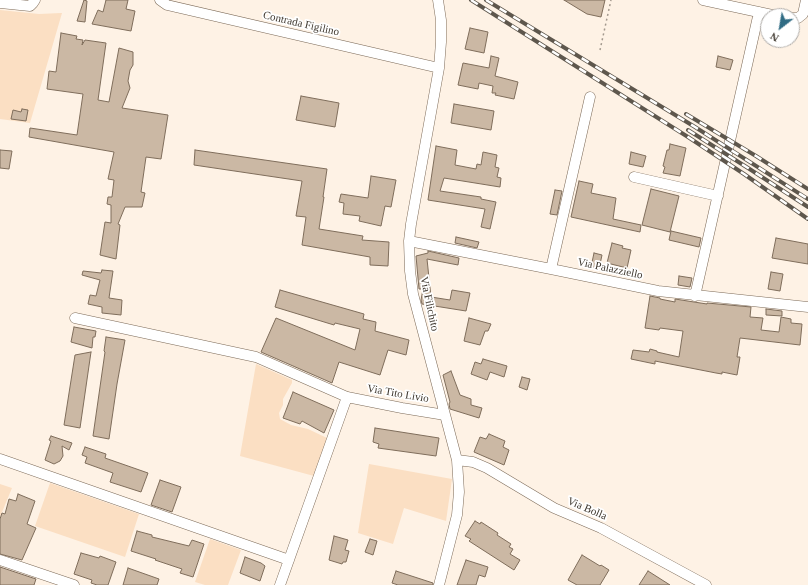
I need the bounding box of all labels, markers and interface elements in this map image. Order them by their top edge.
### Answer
north arrow [760,8,800,48]
street label: Contrada Figilino [262,9,340,39]
text: N [768,30,781,45]
street label: Via Palazziello [576,256,644,282]
street label: Via Filichito [417,276,441,332]
street label: Via Tito Livio [366,382,430,406]
street label: Via Bolla [565,495,609,523]

